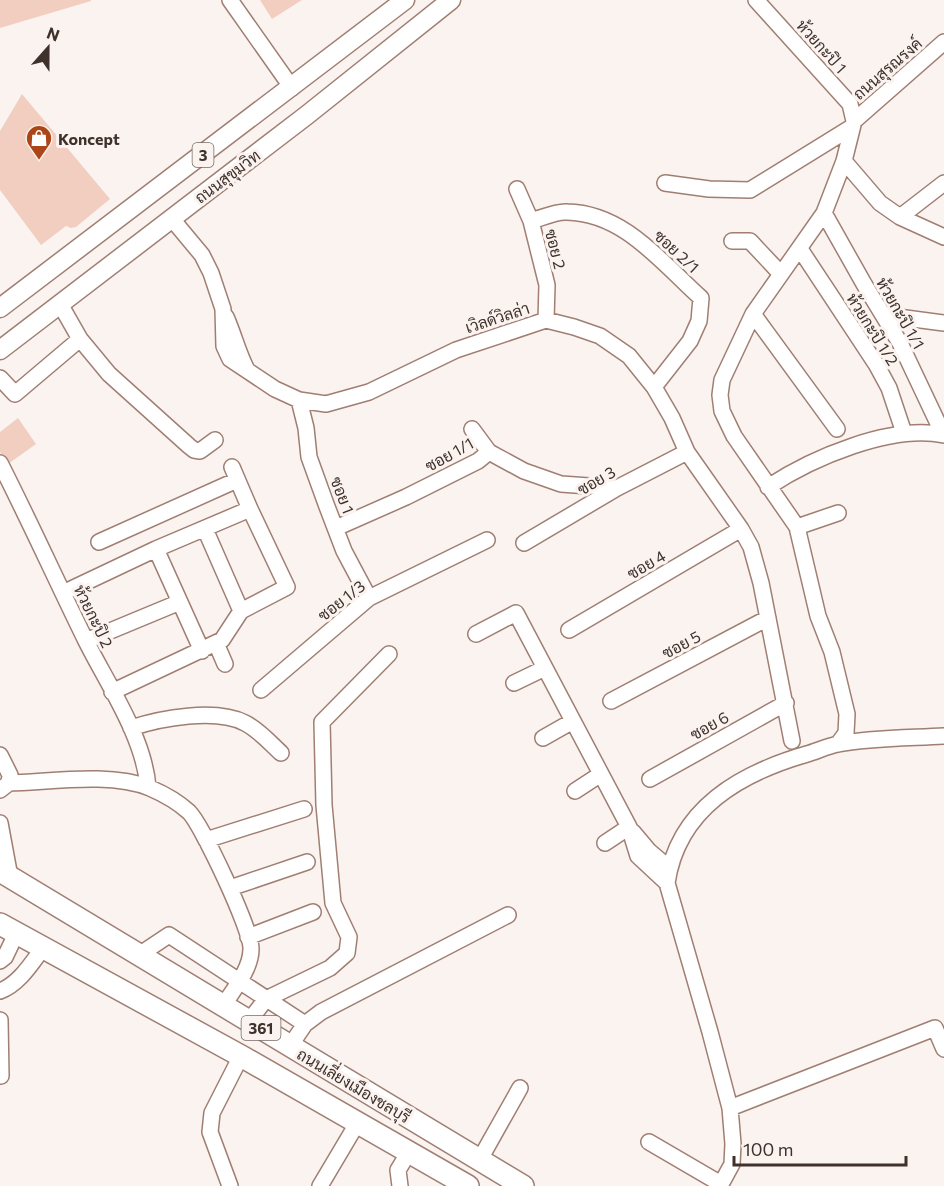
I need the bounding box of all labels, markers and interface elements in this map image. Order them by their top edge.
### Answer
street label: ห้วยกะปิ 1 [793,15,851,77]
north arrow [18,18,78,78]
text: N [45,23,63,45]
street label: ถนนสุรณรงค์ [848,32,927,105]
shop icon: Koncept [24,123,54,161]
place label: Koncept [58,129,120,148]
road number: 3 [192,143,214,167]
street label: ถนนสุขุมวิท [191,145,265,209]
street label: ซอย 2/1 [651,226,703,276]
street label: ซอย 2 [542,227,570,271]
street label: ห้วยกะปิ 1/1 [873,274,929,352]
street label: ห้วยกะปิ 1/2 [843,289,903,369]
street label: เวิลด์วิลล่า [462,296,532,336]
street label: ซอย 1/1 [422,433,476,475]
street label: ซอย 3 [574,462,618,498]
street label: ซอย 1 [327,474,359,516]
street label: ซอย 4 [623,545,669,582]
street label: ซอย 1/3 [314,576,368,624]
street label: ห้วยกะปิ 2 [71,581,117,651]
street label: ซอย 5 [659,626,703,662]
street label: ซอย 6 [686,707,732,743]
road number: 361 [242,1016,280,1040]
street label: ถนนเลี่ยงเมืองชลบุรี [292,1040,416,1129]
scale bar [734,1129,906,1167]
text: 100 m [743,1138,793,1160]

